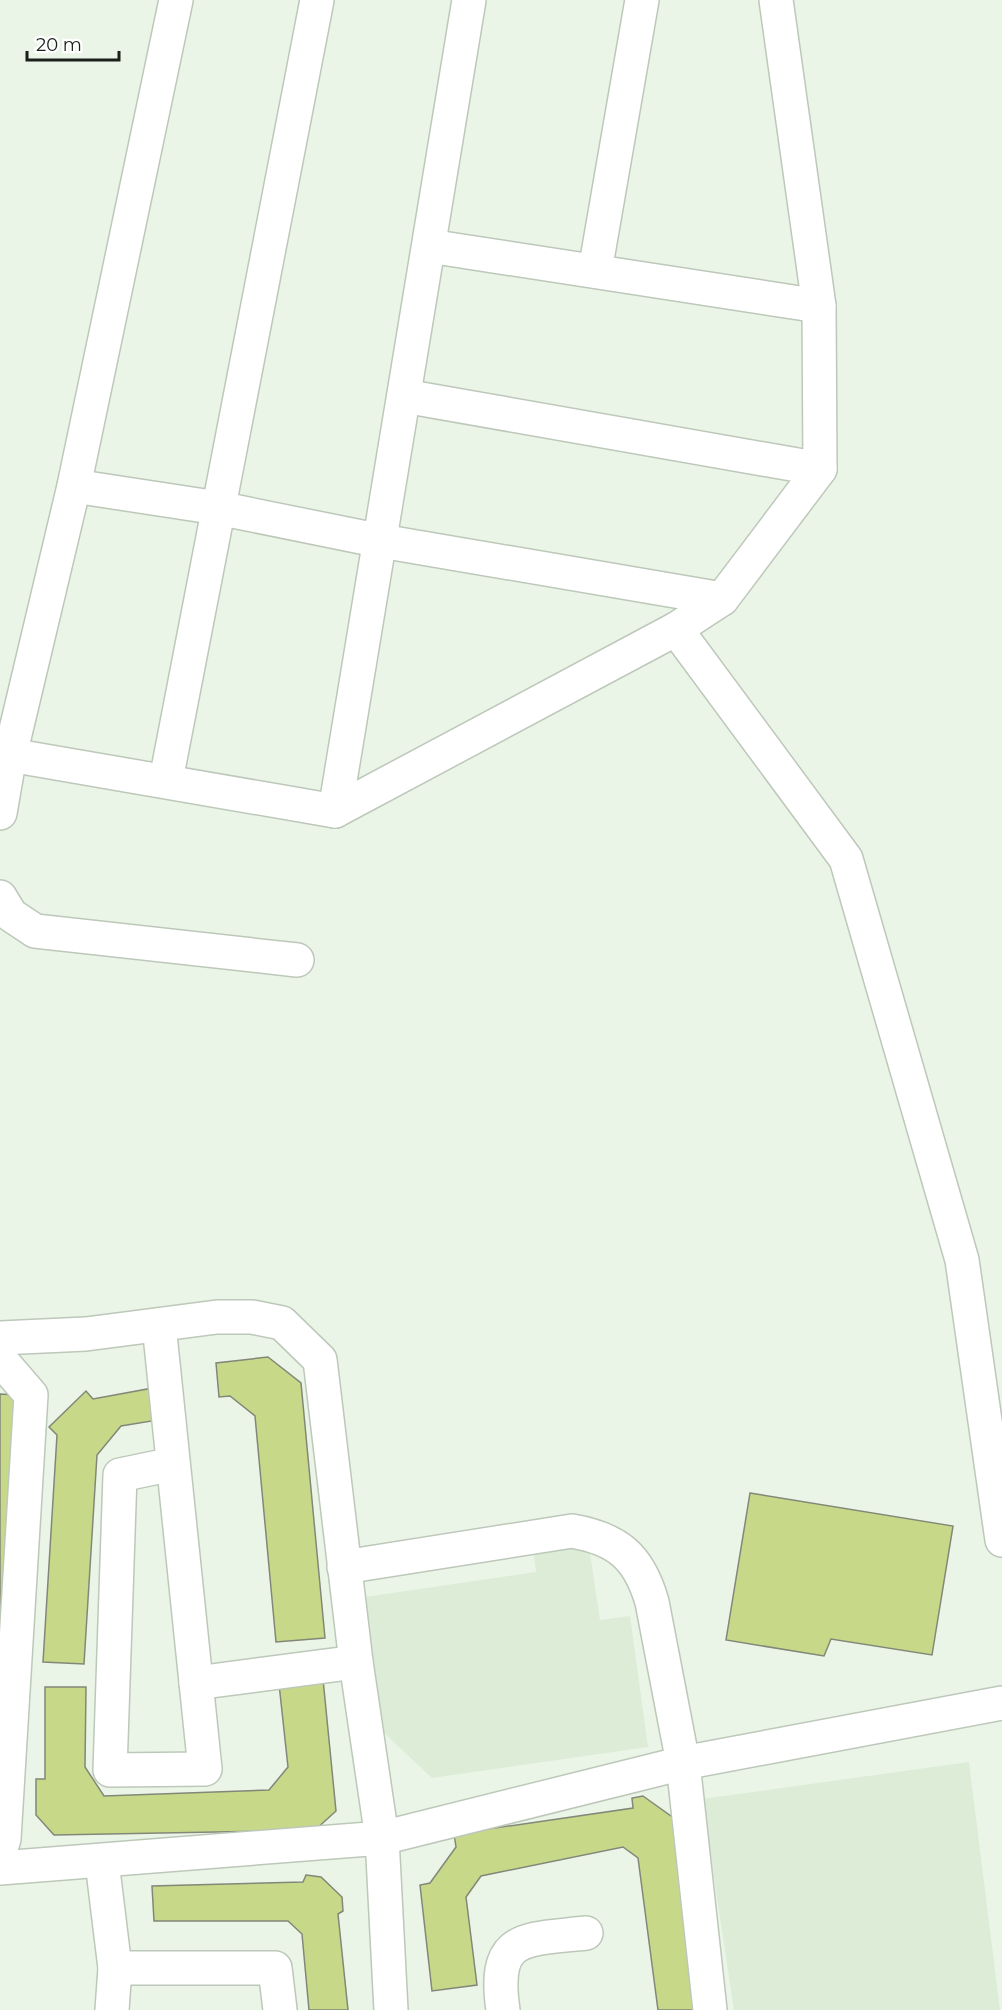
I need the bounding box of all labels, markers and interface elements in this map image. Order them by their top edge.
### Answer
scale bar [27,24,118,62]
text: 20 m [36,34,82,56]

